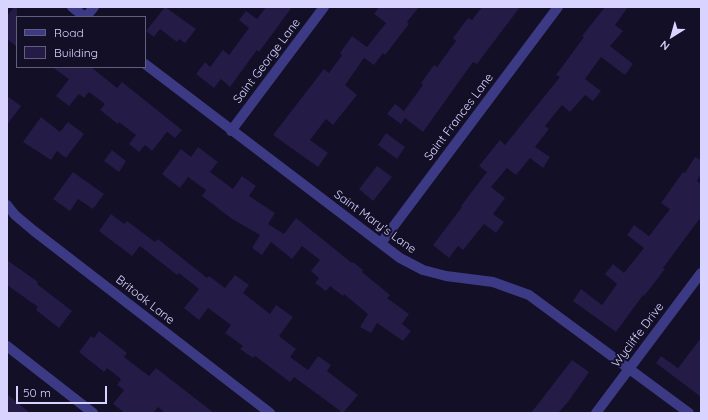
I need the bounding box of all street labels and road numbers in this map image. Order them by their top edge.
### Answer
street label: Saint George Lane [230,16,304,106]
street label: Saint Frances Lane [422,71,496,163]
street label: Saint Mary's Lane [331,187,419,257]
street label: Britoak Lane [113,273,177,327]
street label: Wycliffe Drive [609,300,667,370]

